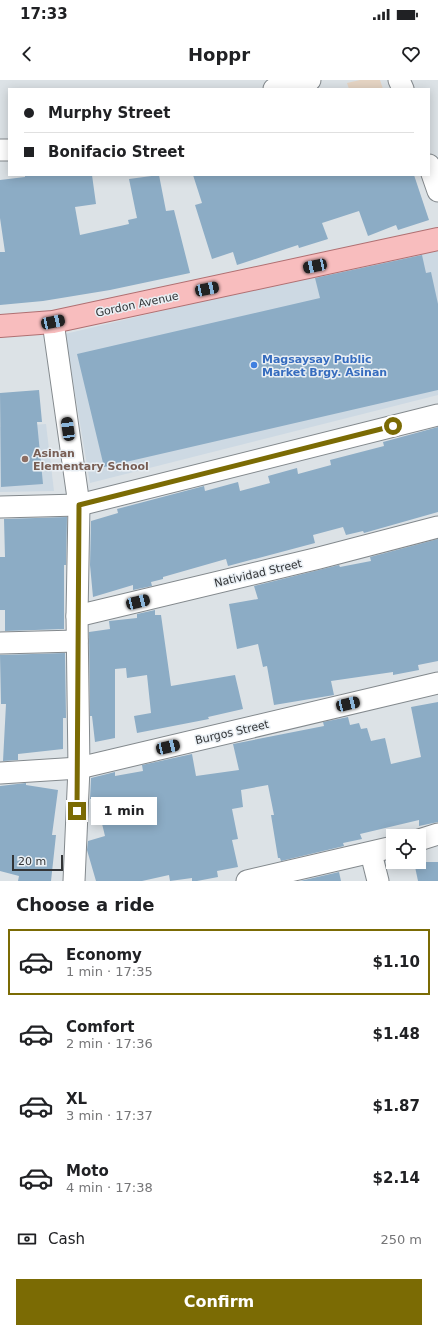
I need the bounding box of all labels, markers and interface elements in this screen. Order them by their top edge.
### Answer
text: 17:33 [20,5,68,23]
icon: back [16,43,38,65]
icon: heart [400,43,422,65]
text: Hoppr [188,44,250,65]
text: Murphy Street [48,104,170,122]
text: Bonifacio Street [48,143,185,161]
car [302,258,328,274]
car [194,281,220,297]
street label: Gordon Avenue [94,289,180,320]
car [40,314,66,330]
place label: Magsaysay Public Market Brgy. Asinan [262,353,387,379]
marker: Magsaysay Public Market Brgy. Asinan [249,360,259,370]
car [60,416,76,442]
route start [384,417,402,435]
place label: Asinan Elementary School [33,447,149,473]
marker: Asinan Elementary School [20,454,30,464]
street label: Natividad Street [213,557,304,590]
car [125,593,151,611]
car [335,695,361,713]
street label: Burgos Street [194,718,271,747]
car [155,738,181,756]
callout: 1 min [91,797,157,825]
route end [68,802,86,820]
text: 1 min [104,803,144,818]
map controls [386,829,426,869]
button: locate [386,829,426,869]
scale bar [12,853,63,872]
text: 20 m [18,855,46,868]
text: Choose a ride [16,894,155,915]
icon: car [18,944,54,980]
text: Economy [66,946,142,964]
text: $1.10 [373,953,420,971]
text: 1 min · 17:35 [66,964,153,979]
icon: car [18,1016,54,1052]
text: Comfort [66,1018,134,1036]
text: $1.48 [373,1025,420,1043]
text: 2 min · 17:36 [66,1036,153,1051]
icon: car [18,1088,54,1124]
text: XL [66,1090,87,1108]
text: $1.87 [373,1097,420,1115]
text: 3 min · 17:37 [66,1108,153,1123]
icon: car [18,1160,54,1196]
text: Moto [66,1162,109,1180]
text: $2.14 [373,1169,420,1187]
text: 4 min · 17:38 [66,1180,153,1195]
icon: cash [16,1228,38,1250]
text: Cash [48,1230,85,1248]
text: 250 m [380,1232,422,1247]
button: Confirm [16,1279,422,1325]

